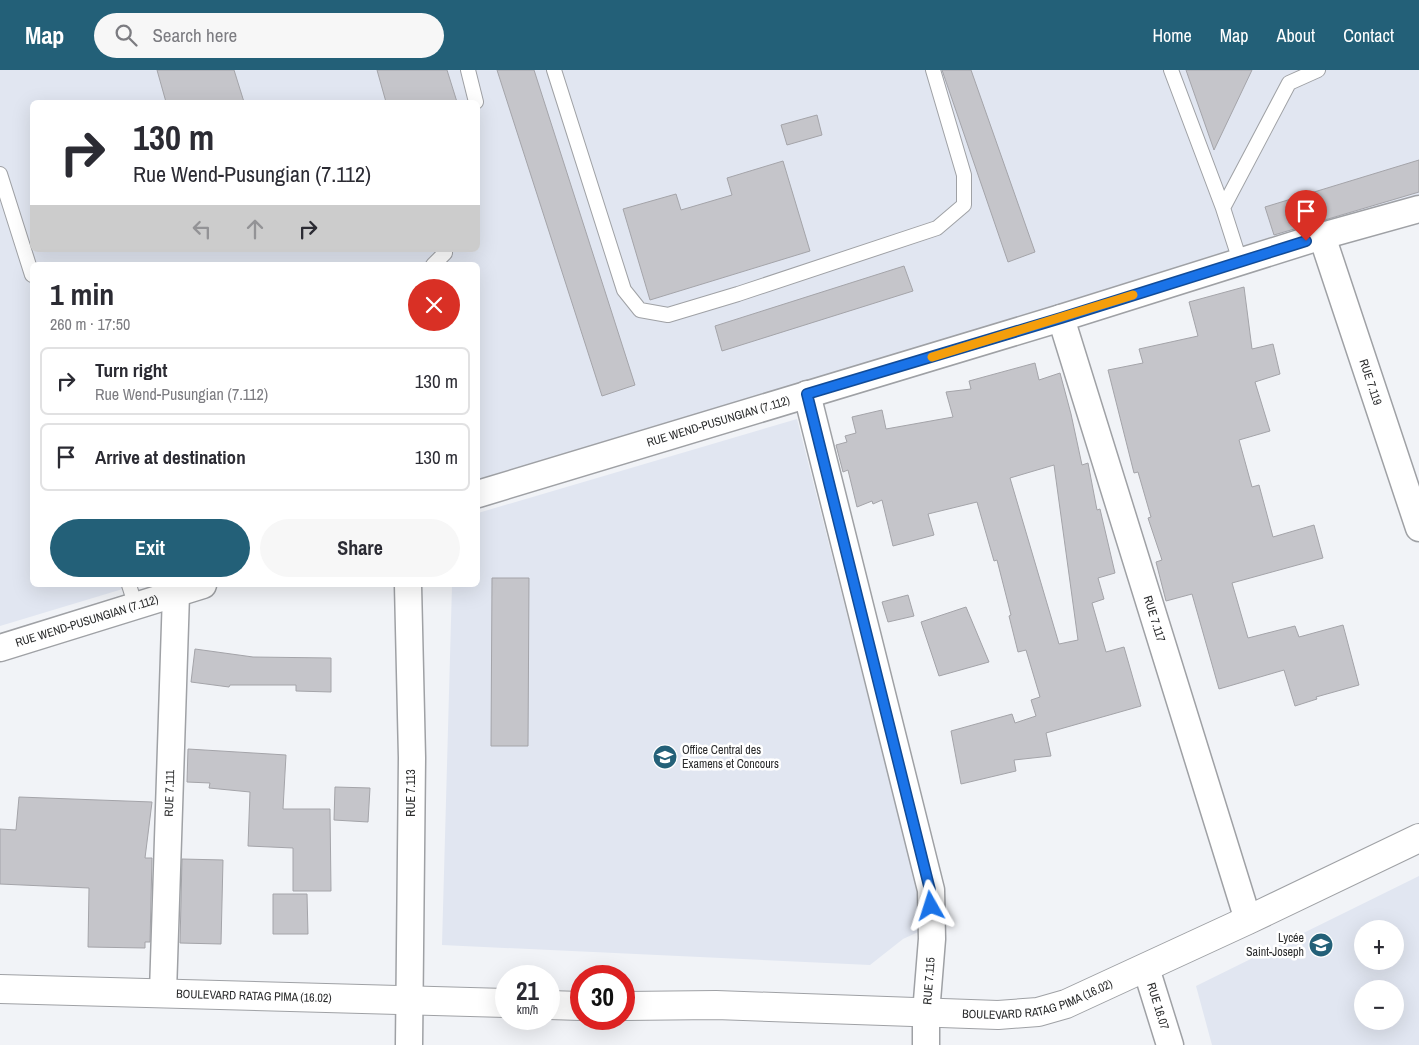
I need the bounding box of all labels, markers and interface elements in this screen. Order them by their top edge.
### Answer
search box [94,13,444,58]
text: Map [25,19,64,51]
icon: search [112,21,140,49]
text: Search here [152,22,237,48]
text: Home [1152,23,1192,48]
text: Map [1220,23,1249,48]
text: About [1277,23,1315,48]
text: Contact [1343,23,1394,48]
text: 130 m [133,114,214,161]
icon: right [50,120,115,185]
text: Rue Wend-Pusungian (7.112) [133,159,371,189]
pin [1285,190,1327,241]
icon: arrive [1292,197,1320,225]
icon: left [188,215,216,243]
icon: ahead [241,215,269,243]
icon: right [294,215,322,243]
text: 1 min [50,274,114,314]
button: close [408,279,460,331]
text: 260 m · 17:50 [50,313,130,335]
text: Turn right [95,357,167,383]
street label: RUE 7.119 [1355,357,1386,407]
icon: right [52,367,80,395]
text: 130 m [415,368,458,394]
text: Rue Wend-Pusungian (7.112) [95,383,268,405]
street label: RUE WEND-PUSUNGIAN (7.112) [645,392,792,451]
icon: arrive [52,443,80,471]
text: Arrive at destination [95,444,246,470]
text: 130 m [415,444,458,470]
button: Exit [50,519,250,577]
button: Share [260,519,460,577]
street label: RUE WEND-PUSUNGIAN (7.112) [13,591,160,651]
street label: RUE 7.117 [1140,594,1169,644]
place label: Office Central des Examens et Concours [682,742,779,772]
school or university icon: Office Central des Examens et Concours [652,744,678,770]
street label: RUE 7.111 [161,769,178,817]
street label: RUE 7.113 [403,769,419,817]
position arrow [904,879,956,931]
map controls [1354,920,1404,1030]
button: + [1354,920,1404,970]
place label: Lycée Saint-Joseph [1246,930,1304,960]
school or university icon: Lycée Saint-Joseph [1308,932,1334,958]
street label: RUE 7.115 [919,956,939,1005]
speed limit sign: 30 [570,965,635,1030]
text: 21 [516,974,539,1008]
street label: BOULEVARD RATAG PIMA (16.02) [962,976,1115,1023]
button: − [1354,980,1404,1030]
street label: RUE 16.07 [1143,981,1173,1032]
street label: BOULEVARD RATAG PIMA (16.02) [176,986,332,1006]
text: km/h [517,1002,538,1018]

